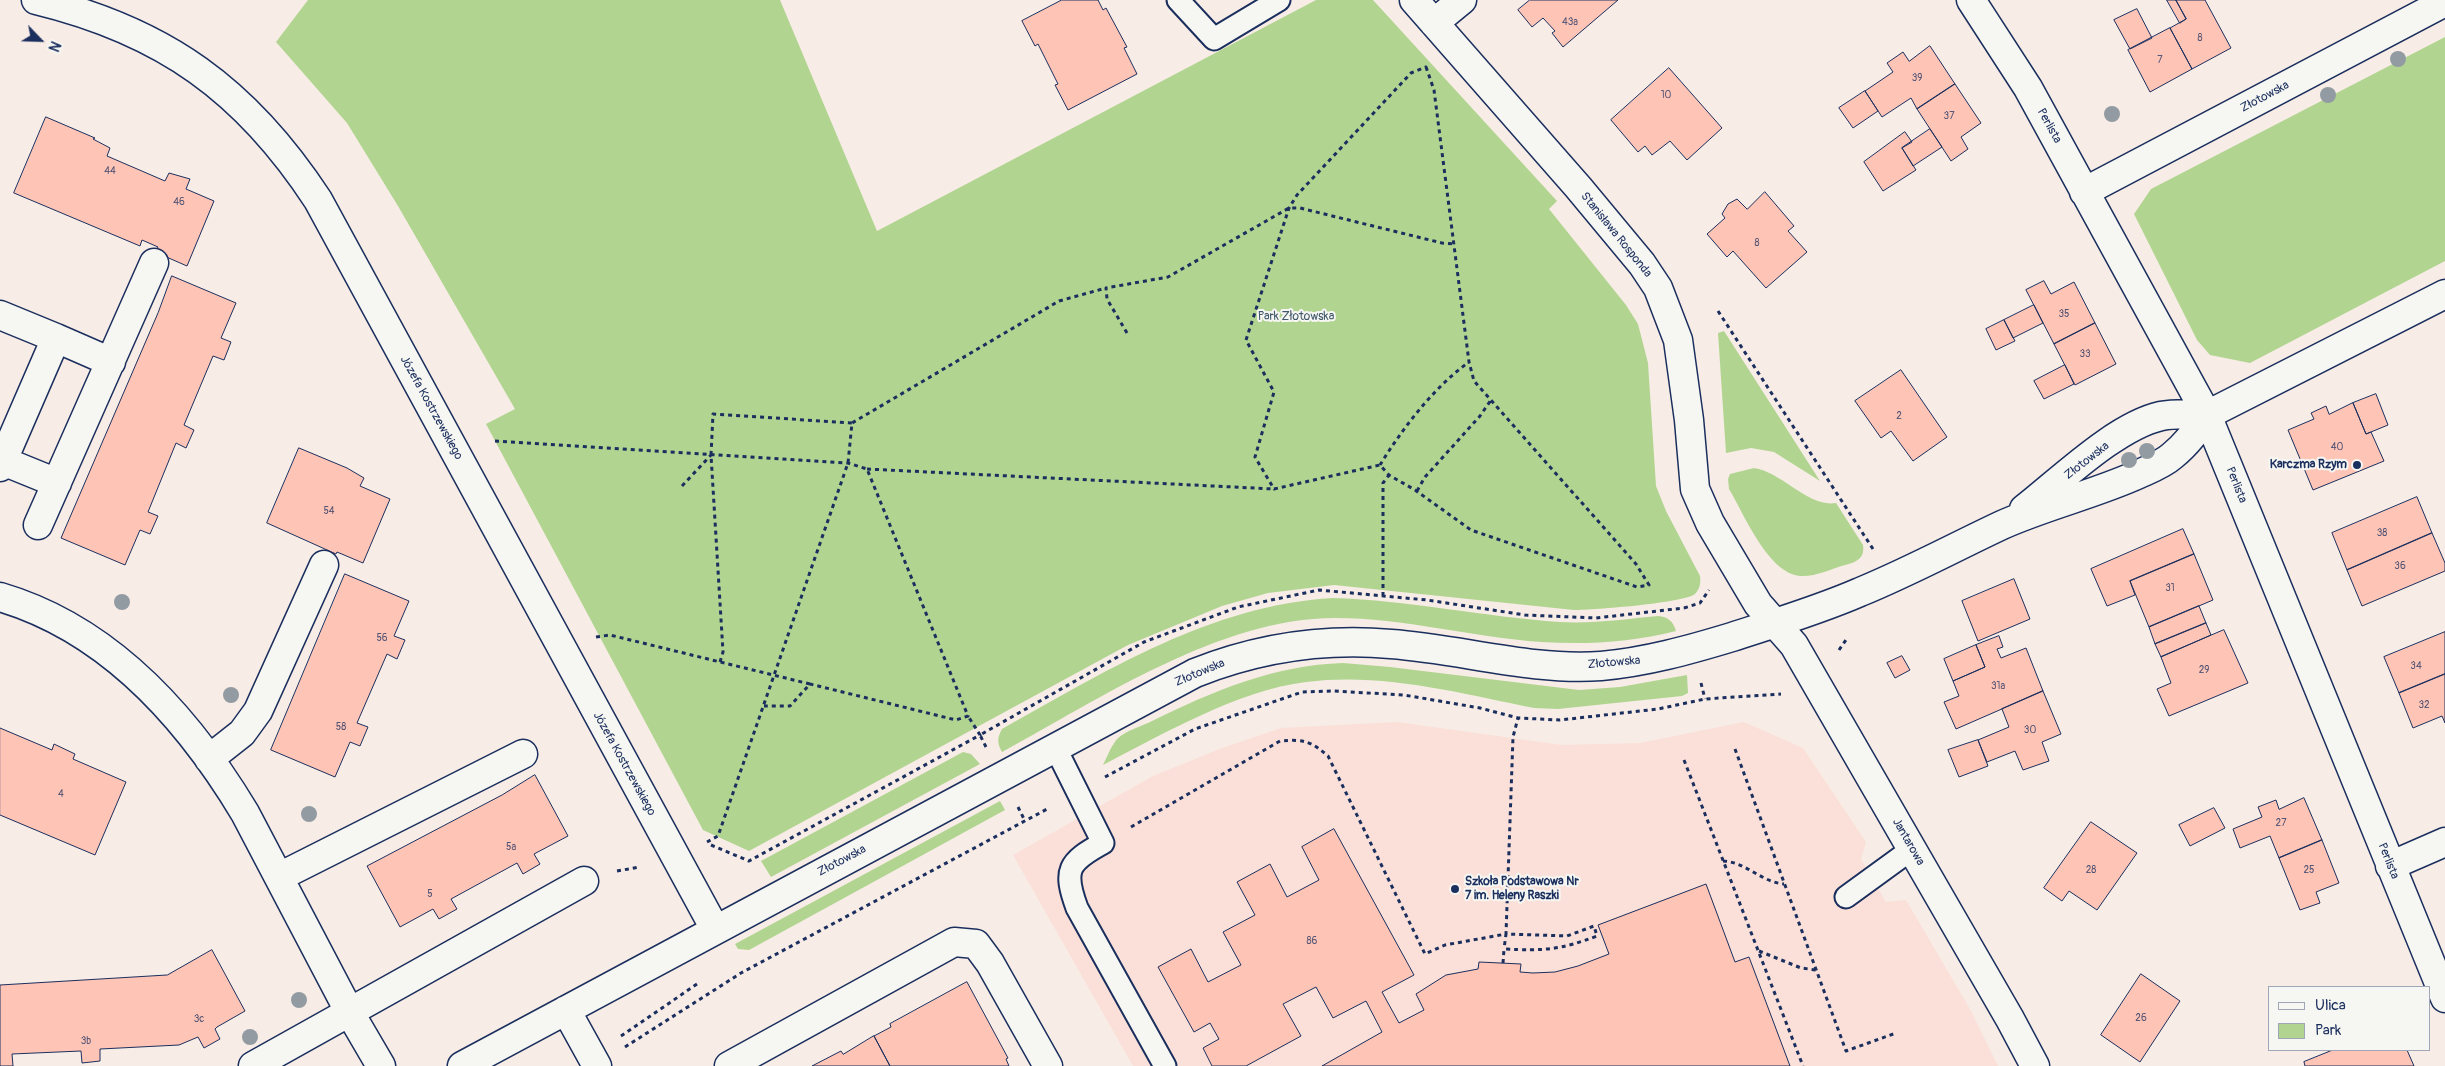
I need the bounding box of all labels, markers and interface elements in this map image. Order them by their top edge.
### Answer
north arrow [15,15,65,65]
house number: 43a [1562,16,1578,28]
house number: 8 [2197,32,2203,44]
text: N [44,39,64,54]
house number: 7 [2157,54,2163,66]
house number: 39 [1912,72,1922,84]
street label: Złotowska [2238,78,2292,116]
house number: 10 [1661,89,1671,101]
street label: Perlista [2034,106,2064,146]
house number: 37 [1944,110,1954,122]
house number: 44 [104,165,116,177]
street label: Stanisława Rosponda [1577,190,1655,280]
house number: 46 [173,196,185,208]
house number: 8 [1754,237,1760,249]
house number: 35 [2059,308,2069,320]
park label: Park Złotowska [1258,310,1334,324]
house number: 33 [2079,348,2091,360]
street label: Józefa Kostrzewskiego [396,354,466,462]
house number: 2 [1896,410,1902,422]
street label: Złotowska [2062,439,2112,483]
house number: 40 [2331,441,2343,453]
place label: Karczma Rzym [2270,458,2347,472]
marker: Karczma Rzym [2351,459,2363,471]
street label: Perlista [2222,465,2250,505]
house number: 54 [323,505,335,517]
house number: 38 [2377,527,2387,539]
house number: 36 [2394,560,2406,572]
house number: 31 [2165,582,2175,594]
house number: 56 [376,632,388,644]
street label: Złotowska [1587,654,1641,672]
street label: Złotowska [1173,656,1227,690]
house number: 34 [2410,660,2422,672]
house number: 29 [2199,664,2209,676]
house number: 31a [1991,680,2005,692]
house number: 32 [2418,699,2430,711]
street label: Józefa Kostrzewskiego [589,710,659,818]
house number: 58 [336,721,346,733]
house number: 30 [2024,724,2036,736]
house number: 4 [58,788,64,800]
street label: Jantarowa [1889,816,1927,868]
house number: 27 [2276,817,2286,829]
house number: 5a [506,841,516,853]
street label: Perlista [2374,841,2402,881]
street label: Złotowska [815,842,869,880]
house number: 28 [2086,864,2096,876]
house number: 25 [2303,864,2315,876]
place label: Szkoła Podstawowa Nr 7 im. Heleny Raszki [1465,875,1579,903]
marker: Szkoła Podstawowa Nr 7 im. Heleny Raszki [1449,883,1461,895]
house number: 5 [427,888,433,900]
house number: 86 [1307,935,1317,947]
legend [2268,986,2430,1051]
text: Ulica [2315,996,2346,1015]
house number: 26 [2135,1012,2147,1024]
house number: 3c [194,1013,204,1025]
text: Park [2315,1021,2341,1040]
house number: 3b [81,1035,91,1047]

